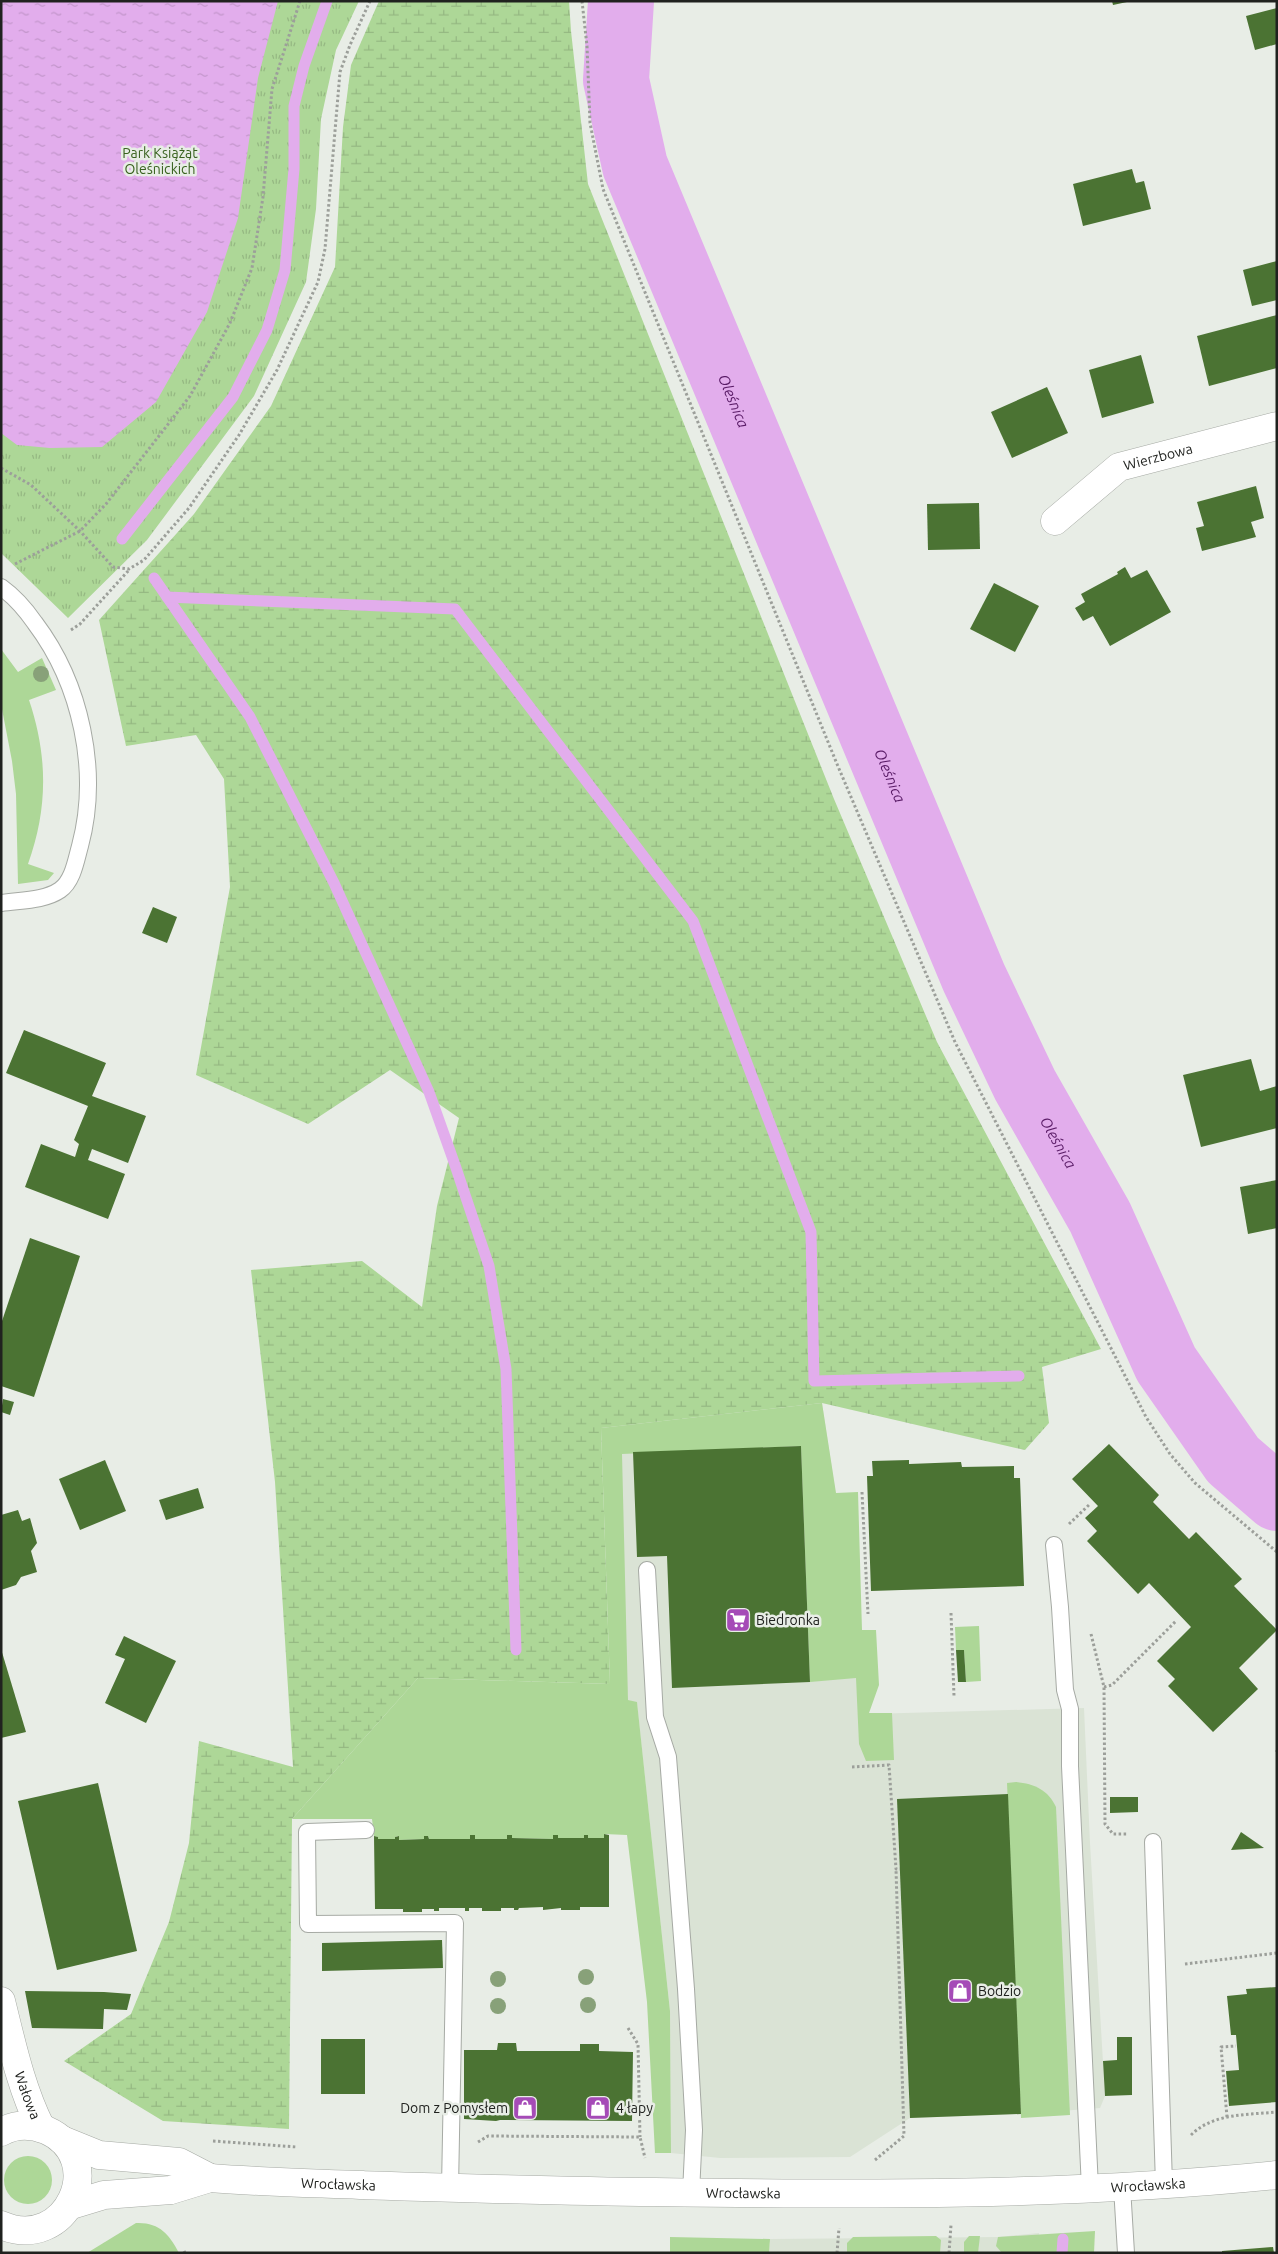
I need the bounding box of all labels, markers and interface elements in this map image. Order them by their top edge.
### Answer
park label: Park Książąt Oleśnickich [122,145,198,177]
water label: Oleśnica [715,372,752,430]
street label: Wierzbowa [1122,440,1194,473]
water label: Oleśnica [871,746,909,805]
water label: Oleśnica [1037,1114,1080,1171]
supermarket icon: Biedronka [725,1607,751,1633]
place label: Biedronka [756,1612,820,1628]
shop icon: Bodzio [947,1978,973,2004]
place label: Bodzio [978,1983,1021,1999]
street label: Wałowa [12,2069,44,2122]
shop icon: Dom z Pomysłem [512,2095,538,2121]
shop icon: 4 łapy [585,2095,611,2121]
place label: Dom z Pomysłem [400,2100,508,2116]
place label: 4 łapy [616,2100,653,2116]
street label: Wrocławska [301,2175,376,2193]
street label: Wrocławska [1110,2175,1186,2196]
street label: Wrocławska [706,2185,781,2201]

